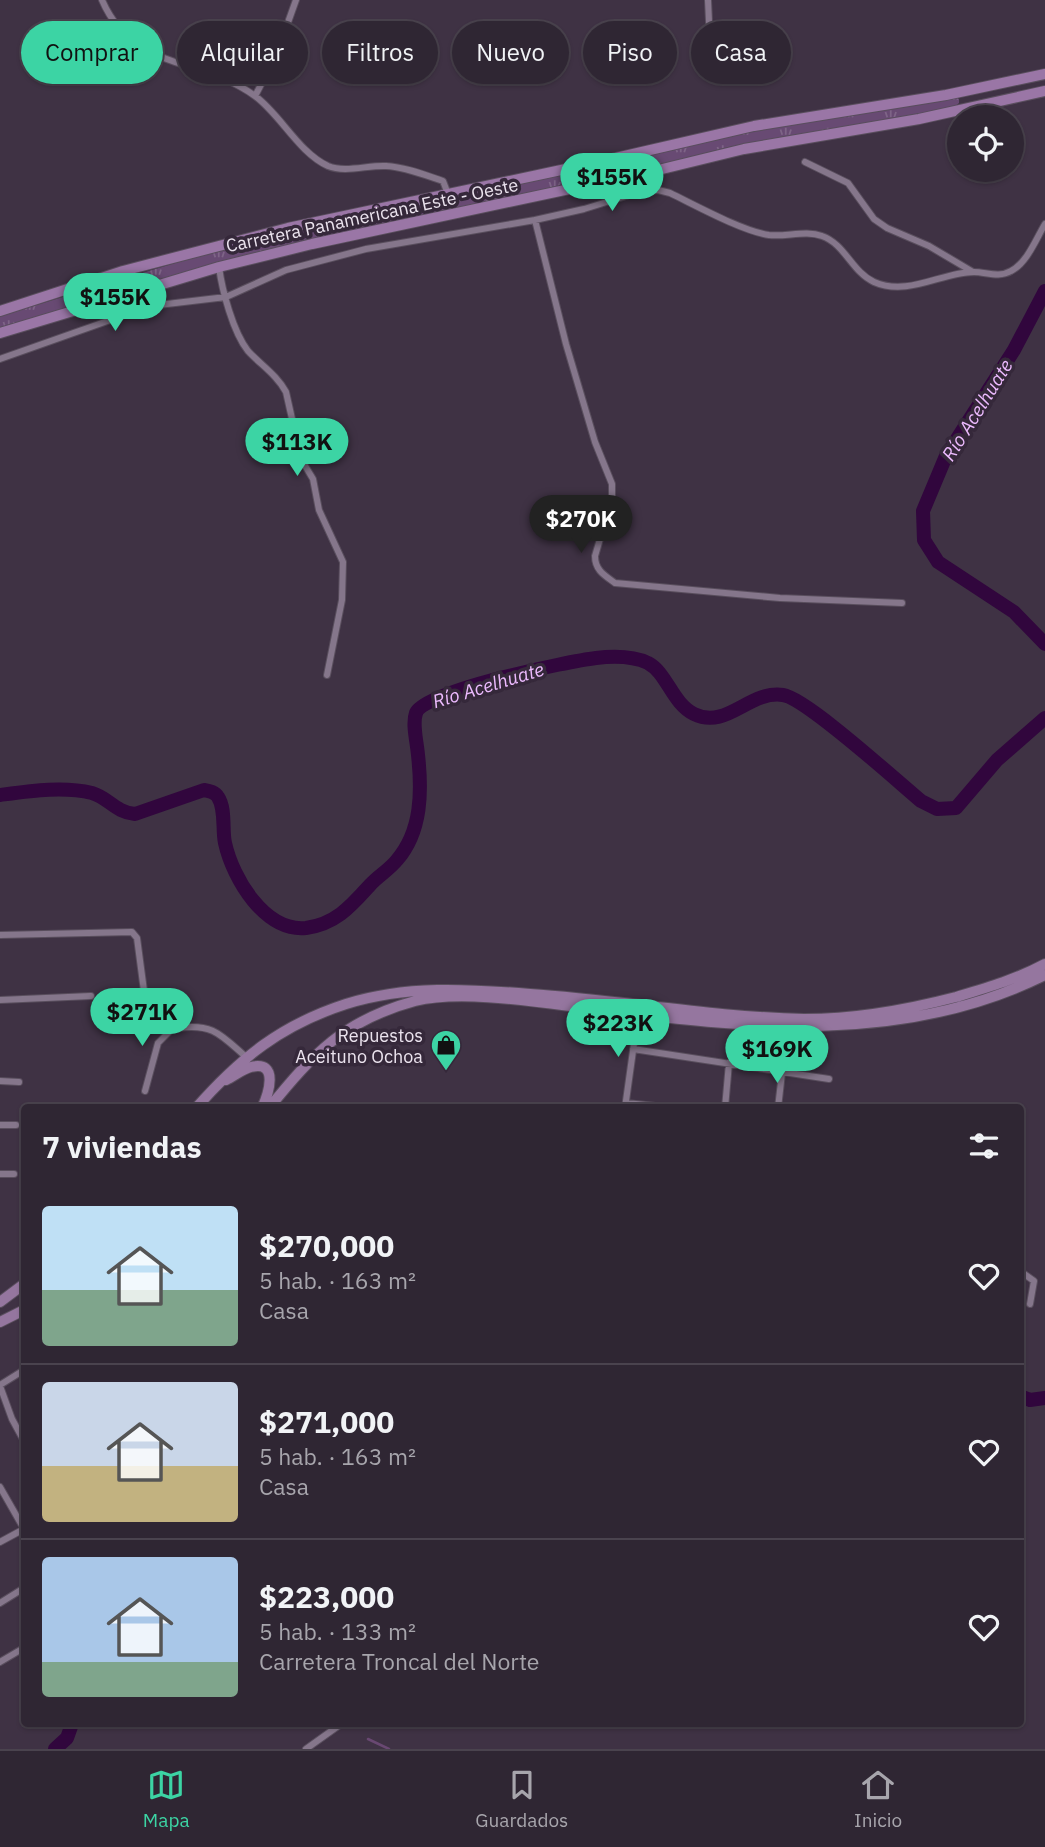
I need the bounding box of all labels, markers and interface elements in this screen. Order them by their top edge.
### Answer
chip: Comprar [21,21,163,84]
chip: Alquilar [177,21,308,84]
chip: Filtros [322,21,438,84]
chip: Nuevo [452,21,569,84]
chip: Piso [583,21,677,84]
chip: Casa [691,21,791,84]
map controls [947,105,1024,182]
button: locate [947,105,1024,182]
pin: $155K [563,154,661,213]
text: $155K [576,161,648,191]
street label: Carretera Panamericana Este - Oeste [224,173,520,257]
pin: $155K [66,274,164,333]
text: $155K [79,281,151,311]
water label: Río Acelhuate [936,354,1018,465]
pin: $113K [248,419,346,478]
text: $113K [261,426,333,456]
pin: $270K [532,496,630,555]
text: $270K [545,503,617,533]
water label: Río Acelhuate [429,657,547,713]
pin: $271K [93,988,191,1048]
text: $271K [106,996,178,1026]
pin: $223K [569,1000,667,1059]
text: $223K [582,1007,654,1037]
place label: Repuestos Aceituno Ochoa [295,1024,423,1068]
pin: $169K [728,1026,826,1085]
shop icon: Repuestos Aceituno Ochoa [429,1028,463,1072]
text: $169K [741,1033,813,1063]
text: 7 viviendas [42,1127,202,1166]
icon: filters [965,1127,1003,1165]
text: $270,000 [259,1226,394,1265]
icon: home [98,1234,182,1318]
icon: heart [965,1257,1003,1295]
text: 5 hab. · 163 m² [259,1265,416,1295]
text: Casa [259,1295,309,1325]
text: $271,000 [259,1402,394,1441]
icon: home [98,1410,182,1494]
icon: heart [965,1433,1003,1471]
text: 5 hab. · 163 m² [259,1441,416,1471]
text: Casa [259,1471,309,1501]
text: $223,000 [259,1577,394,1616]
icon: home [98,1585,182,1669]
icon: heart [965,1608,1003,1646]
text: 5 hab. · 133 m² [259,1616,416,1646]
text: Carretera Troncal del Norte [259,1646,540,1676]
tab: Mapa [143,1766,190,1832]
tab: Guardados [475,1766,568,1832]
tab: Inicio [854,1766,902,1832]

